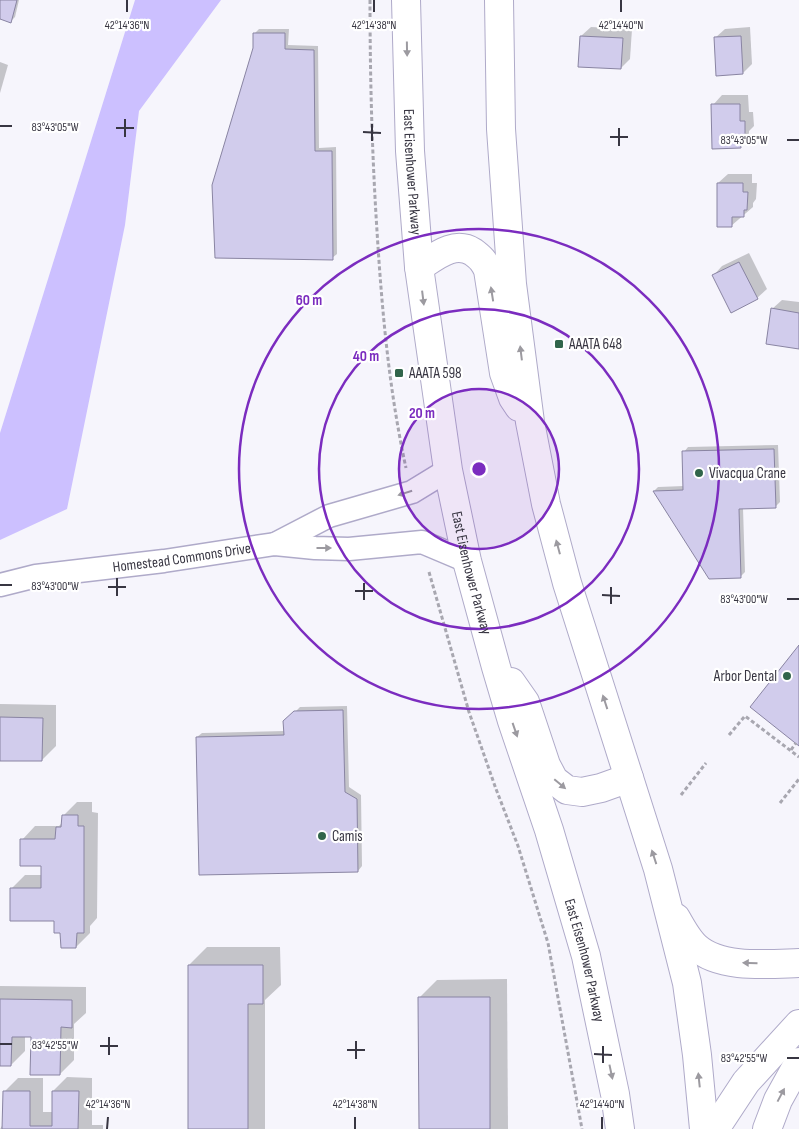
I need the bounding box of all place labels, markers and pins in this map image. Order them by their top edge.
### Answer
place label: AAATA 648 [568,335,622,354]
marker: AAATA 648 [553,338,565,350]
place label: AAATA 598 [408,364,462,383]
marker: AAATA 598 [393,367,405,379]
centre of rings [470,460,488,478]
place label: Vivacqua Crane [709,464,786,483]
marker: Vivacqua Crane [693,467,705,479]
place label: Arbor Dental [713,667,777,686]
marker: Arbor Dental [781,670,793,682]
place label: Camis [332,827,363,846]
marker: Camis [316,830,328,842]

